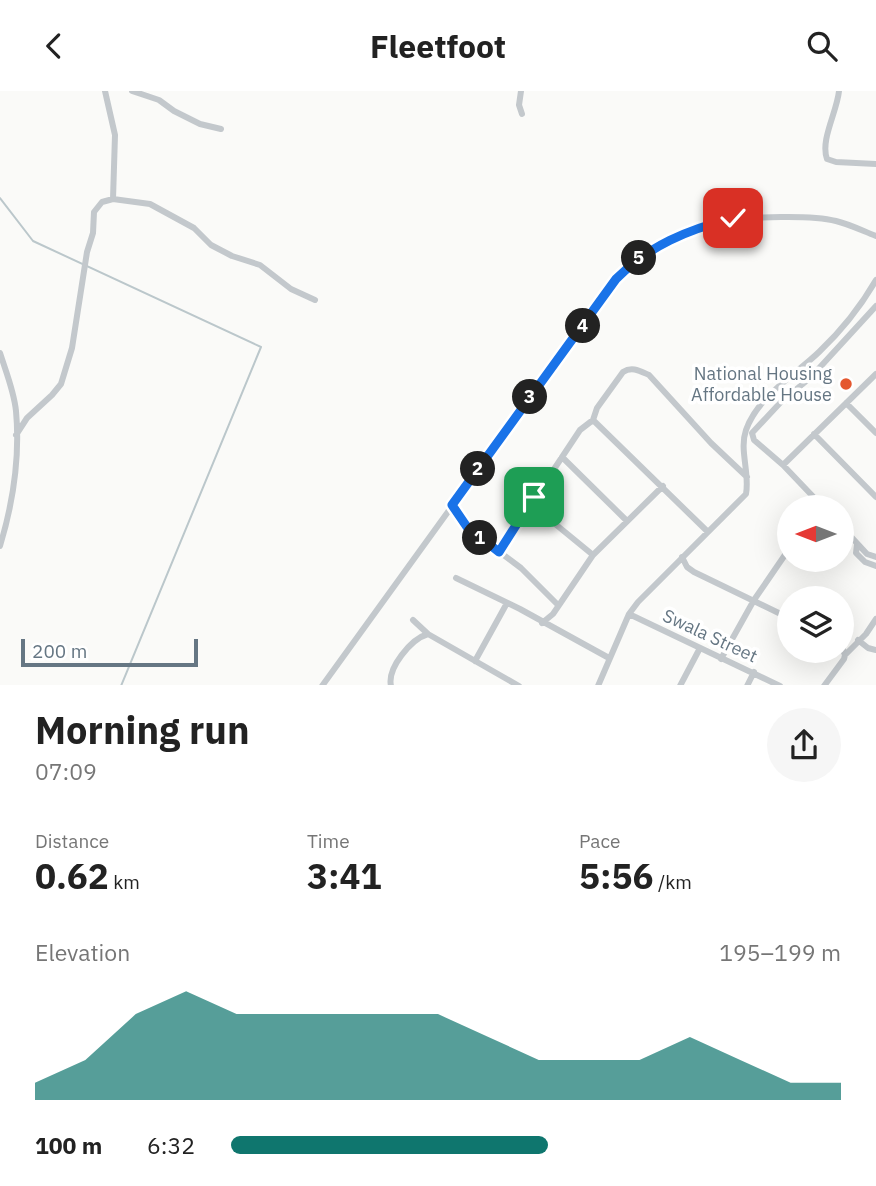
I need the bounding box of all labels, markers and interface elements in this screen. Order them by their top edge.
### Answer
text: Fleetfoot [370,25,506,67]
icon: back [35,27,73,65]
icon: search [803,27,841,65]
pin [703,188,763,248]
icon: check [714,199,752,237]
pin: 5 [622,241,656,275]
text: 5 [633,245,644,269]
pin: 4 [566,309,600,343]
text: 4 [577,313,588,337]
place label: National Housing Affordable House [691,362,832,406]
marker: National Housing Affordable House [838,376,854,392]
pin: 3 [512,379,548,415]
text: 3 [524,384,535,408]
pin: 2 [461,451,496,487]
text: 2 [472,456,483,480]
pin [504,467,564,527]
icon: arrive [515,478,553,516]
north arrow [777,495,854,572]
map controls [777,495,854,663]
pin: 1 [462,521,498,555]
text: 1 [474,525,485,549]
button: layers [777,586,854,663]
street label: Swala Street [659,604,761,667]
scale bar [21,636,198,668]
text: 200 m [32,639,87,663]
text: Morning run [35,705,250,754]
button: share [767,708,841,782]
text: 07:09 [35,756,97,786]
text: Distance [35,829,109,853]
text: Time [307,829,350,853]
text: Pace [579,829,620,853]
text: 0.62 [35,853,109,899]
text: 3:41 [307,853,382,899]
text: 5:56 [579,853,654,899]
text: km [109,870,140,894]
text: /km [654,870,692,894]
text: Elevation [35,937,130,967]
text: 195–199 m [719,937,841,967]
text: 100 m [35,1130,102,1160]
text: 6:32 [147,1130,195,1160]

